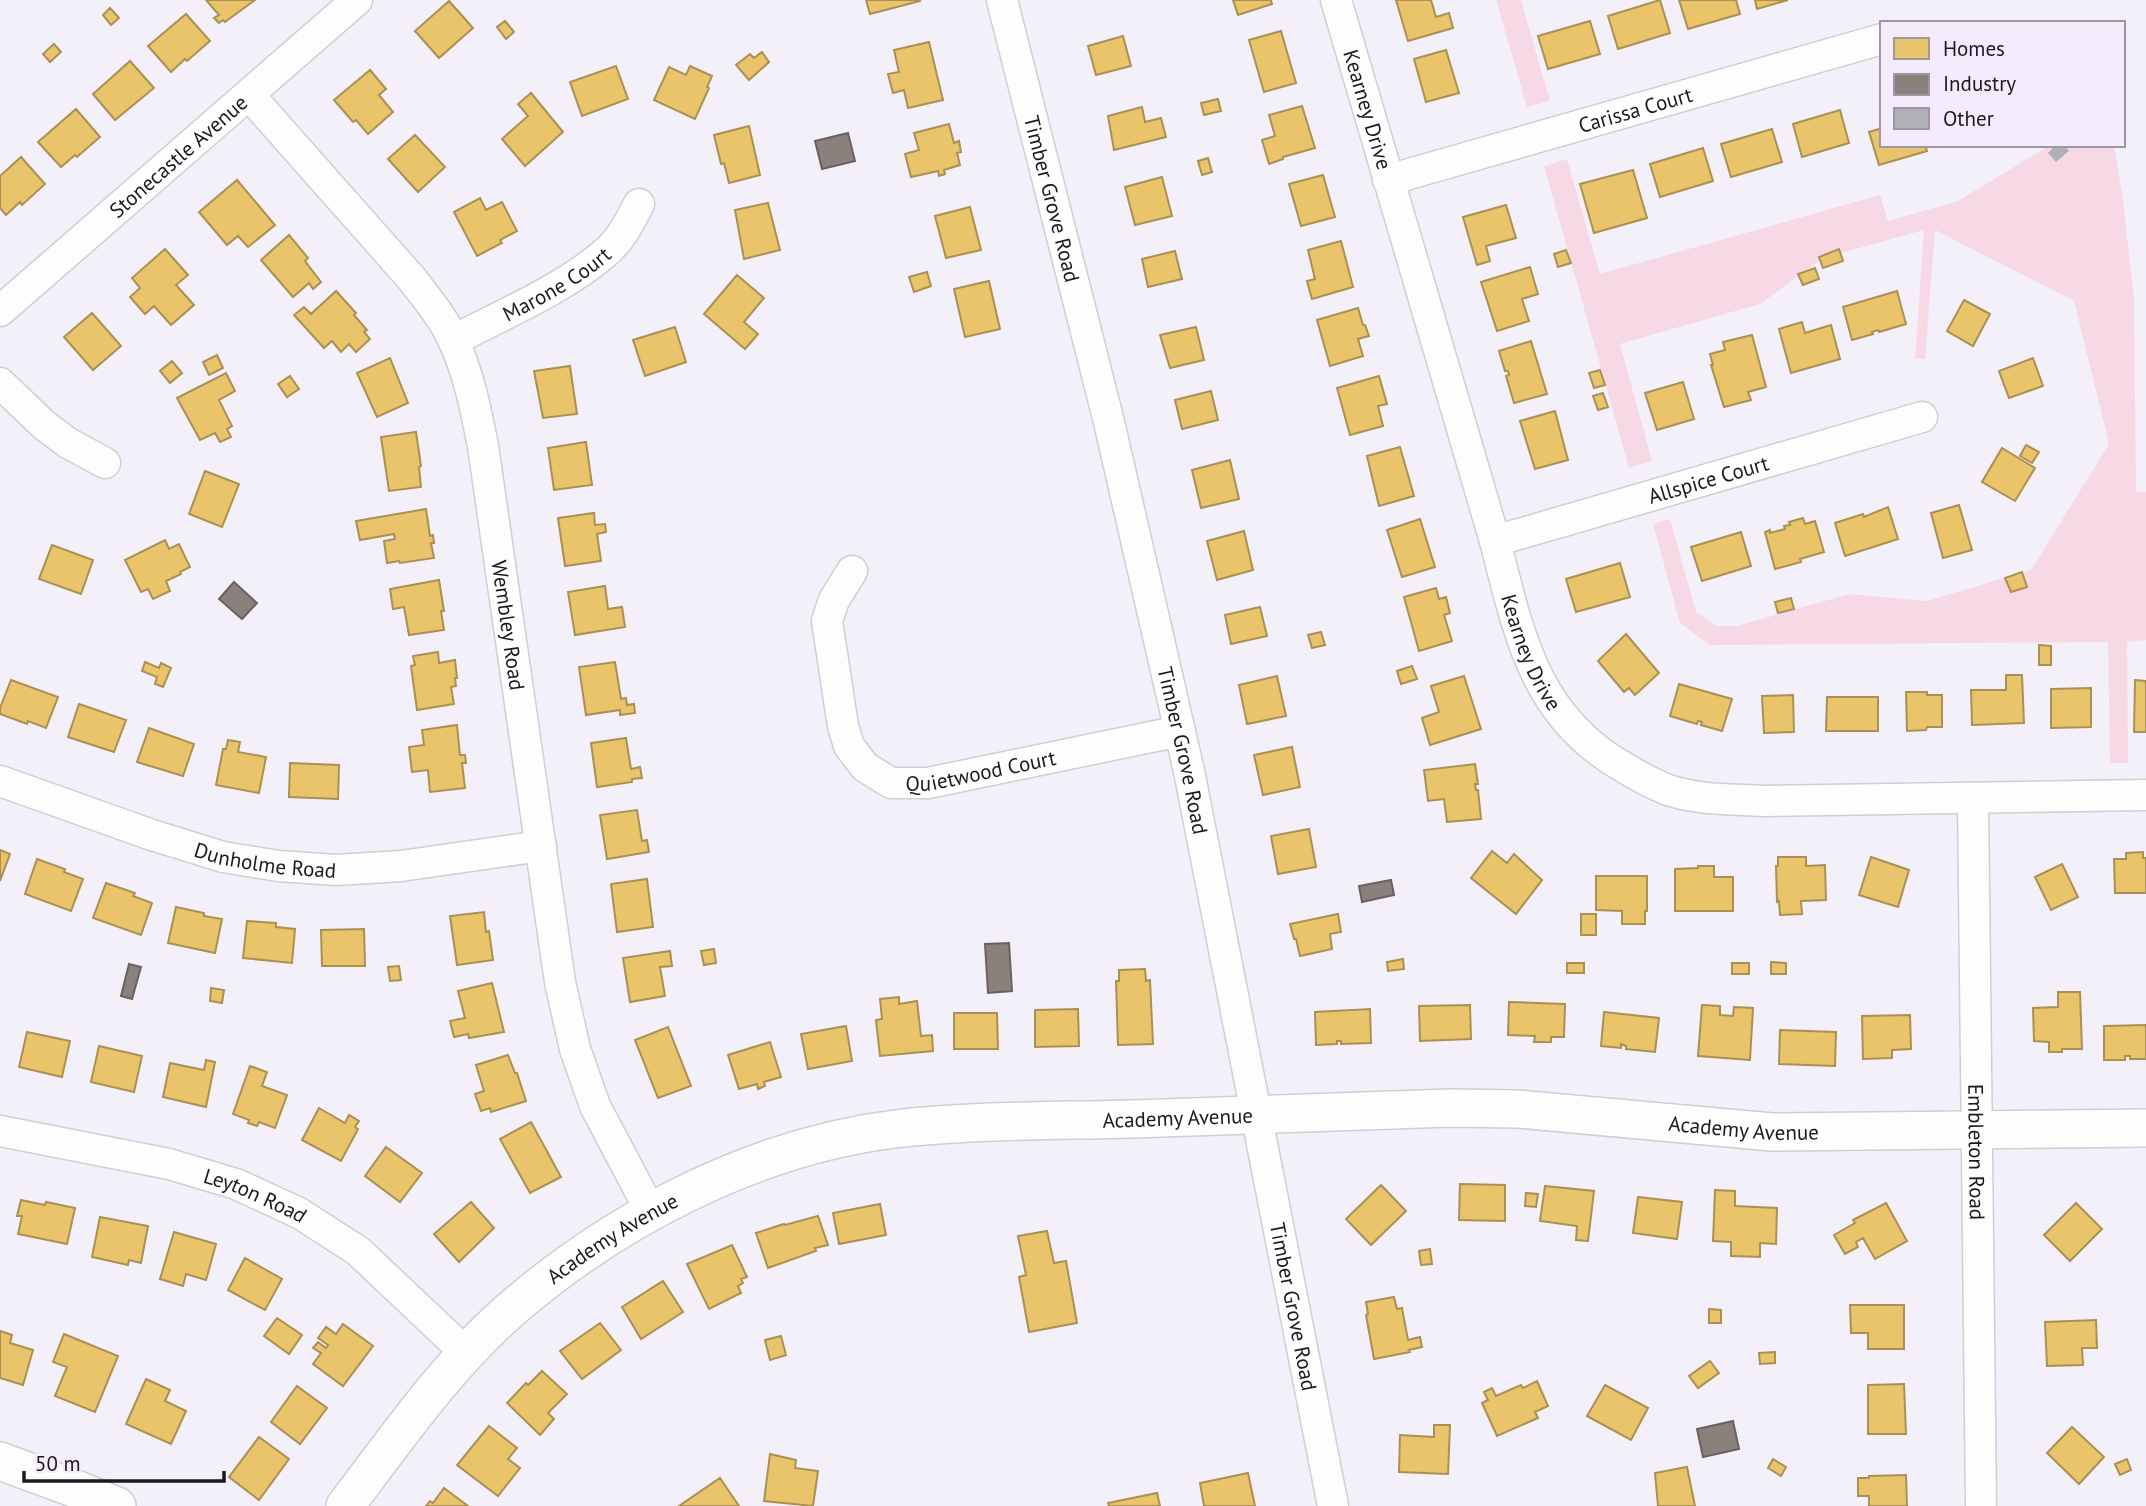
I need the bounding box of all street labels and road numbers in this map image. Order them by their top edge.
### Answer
street label: Kearney Drive [1338,46,1399,172]
street label: Carissa Court [1575,80,1695,139]
street label: Stonecastle Avenue [103,88,253,223]
street label: Timber Grove Road [1018,113,1086,285]
street label: Marone Court [498,241,616,327]
street label: Allspice Court [1645,449,1772,509]
street label: Wembley Road [486,558,531,692]
street label: Kearney Drive [1496,591,1568,715]
street label: Timber Grove Road [1152,664,1215,836]
street label: Quietwood Court [905,744,1058,797]
street label: Dunholme Road [191,835,337,883]
street label: Embleton Road [1963,1084,1991,1220]
street label: Academy Avenue [1102,1101,1253,1133]
street label: Academy Avenue [1667,1109,1819,1146]
street label: Leyton Road [201,1162,312,1228]
street label: Academy Avenue [541,1186,682,1289]
street label: Timber Grove Road [1264,1220,1324,1393]

